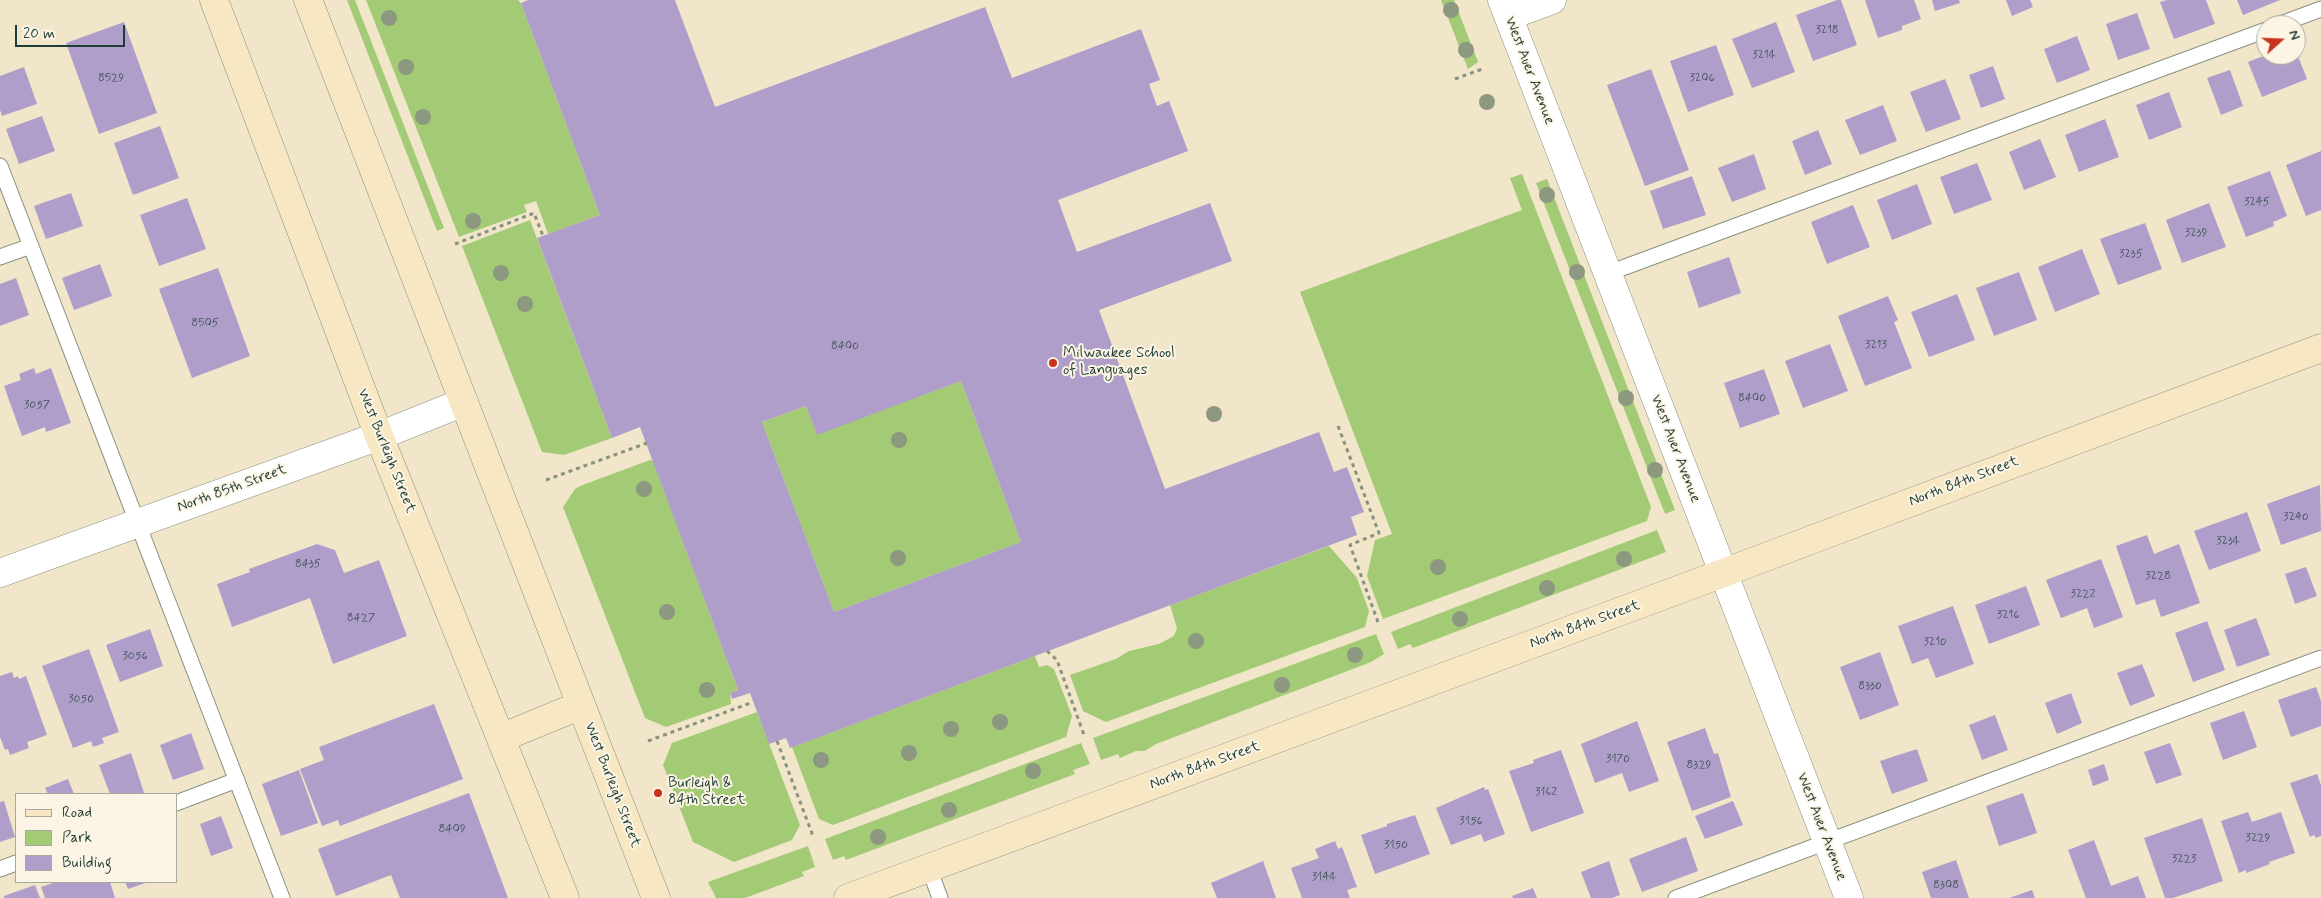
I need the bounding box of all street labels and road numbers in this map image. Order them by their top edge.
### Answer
street label: West Auer Avenue [1500,14,1558,128]
street label: West Burleigh Street [353,386,419,516]
street label: West Auer Avenue [1646,392,1704,506]
street label: North 84th Street [1907,453,2021,511]
street label: North 85th Street [175,461,289,517]
street label: North 84th Street [1527,597,1643,653]
street label: West Burleigh Street [580,720,644,850]
street label: North 84th Street [1147,738,1263,794]
street label: West Auer Avenue [1792,770,1850,884]

